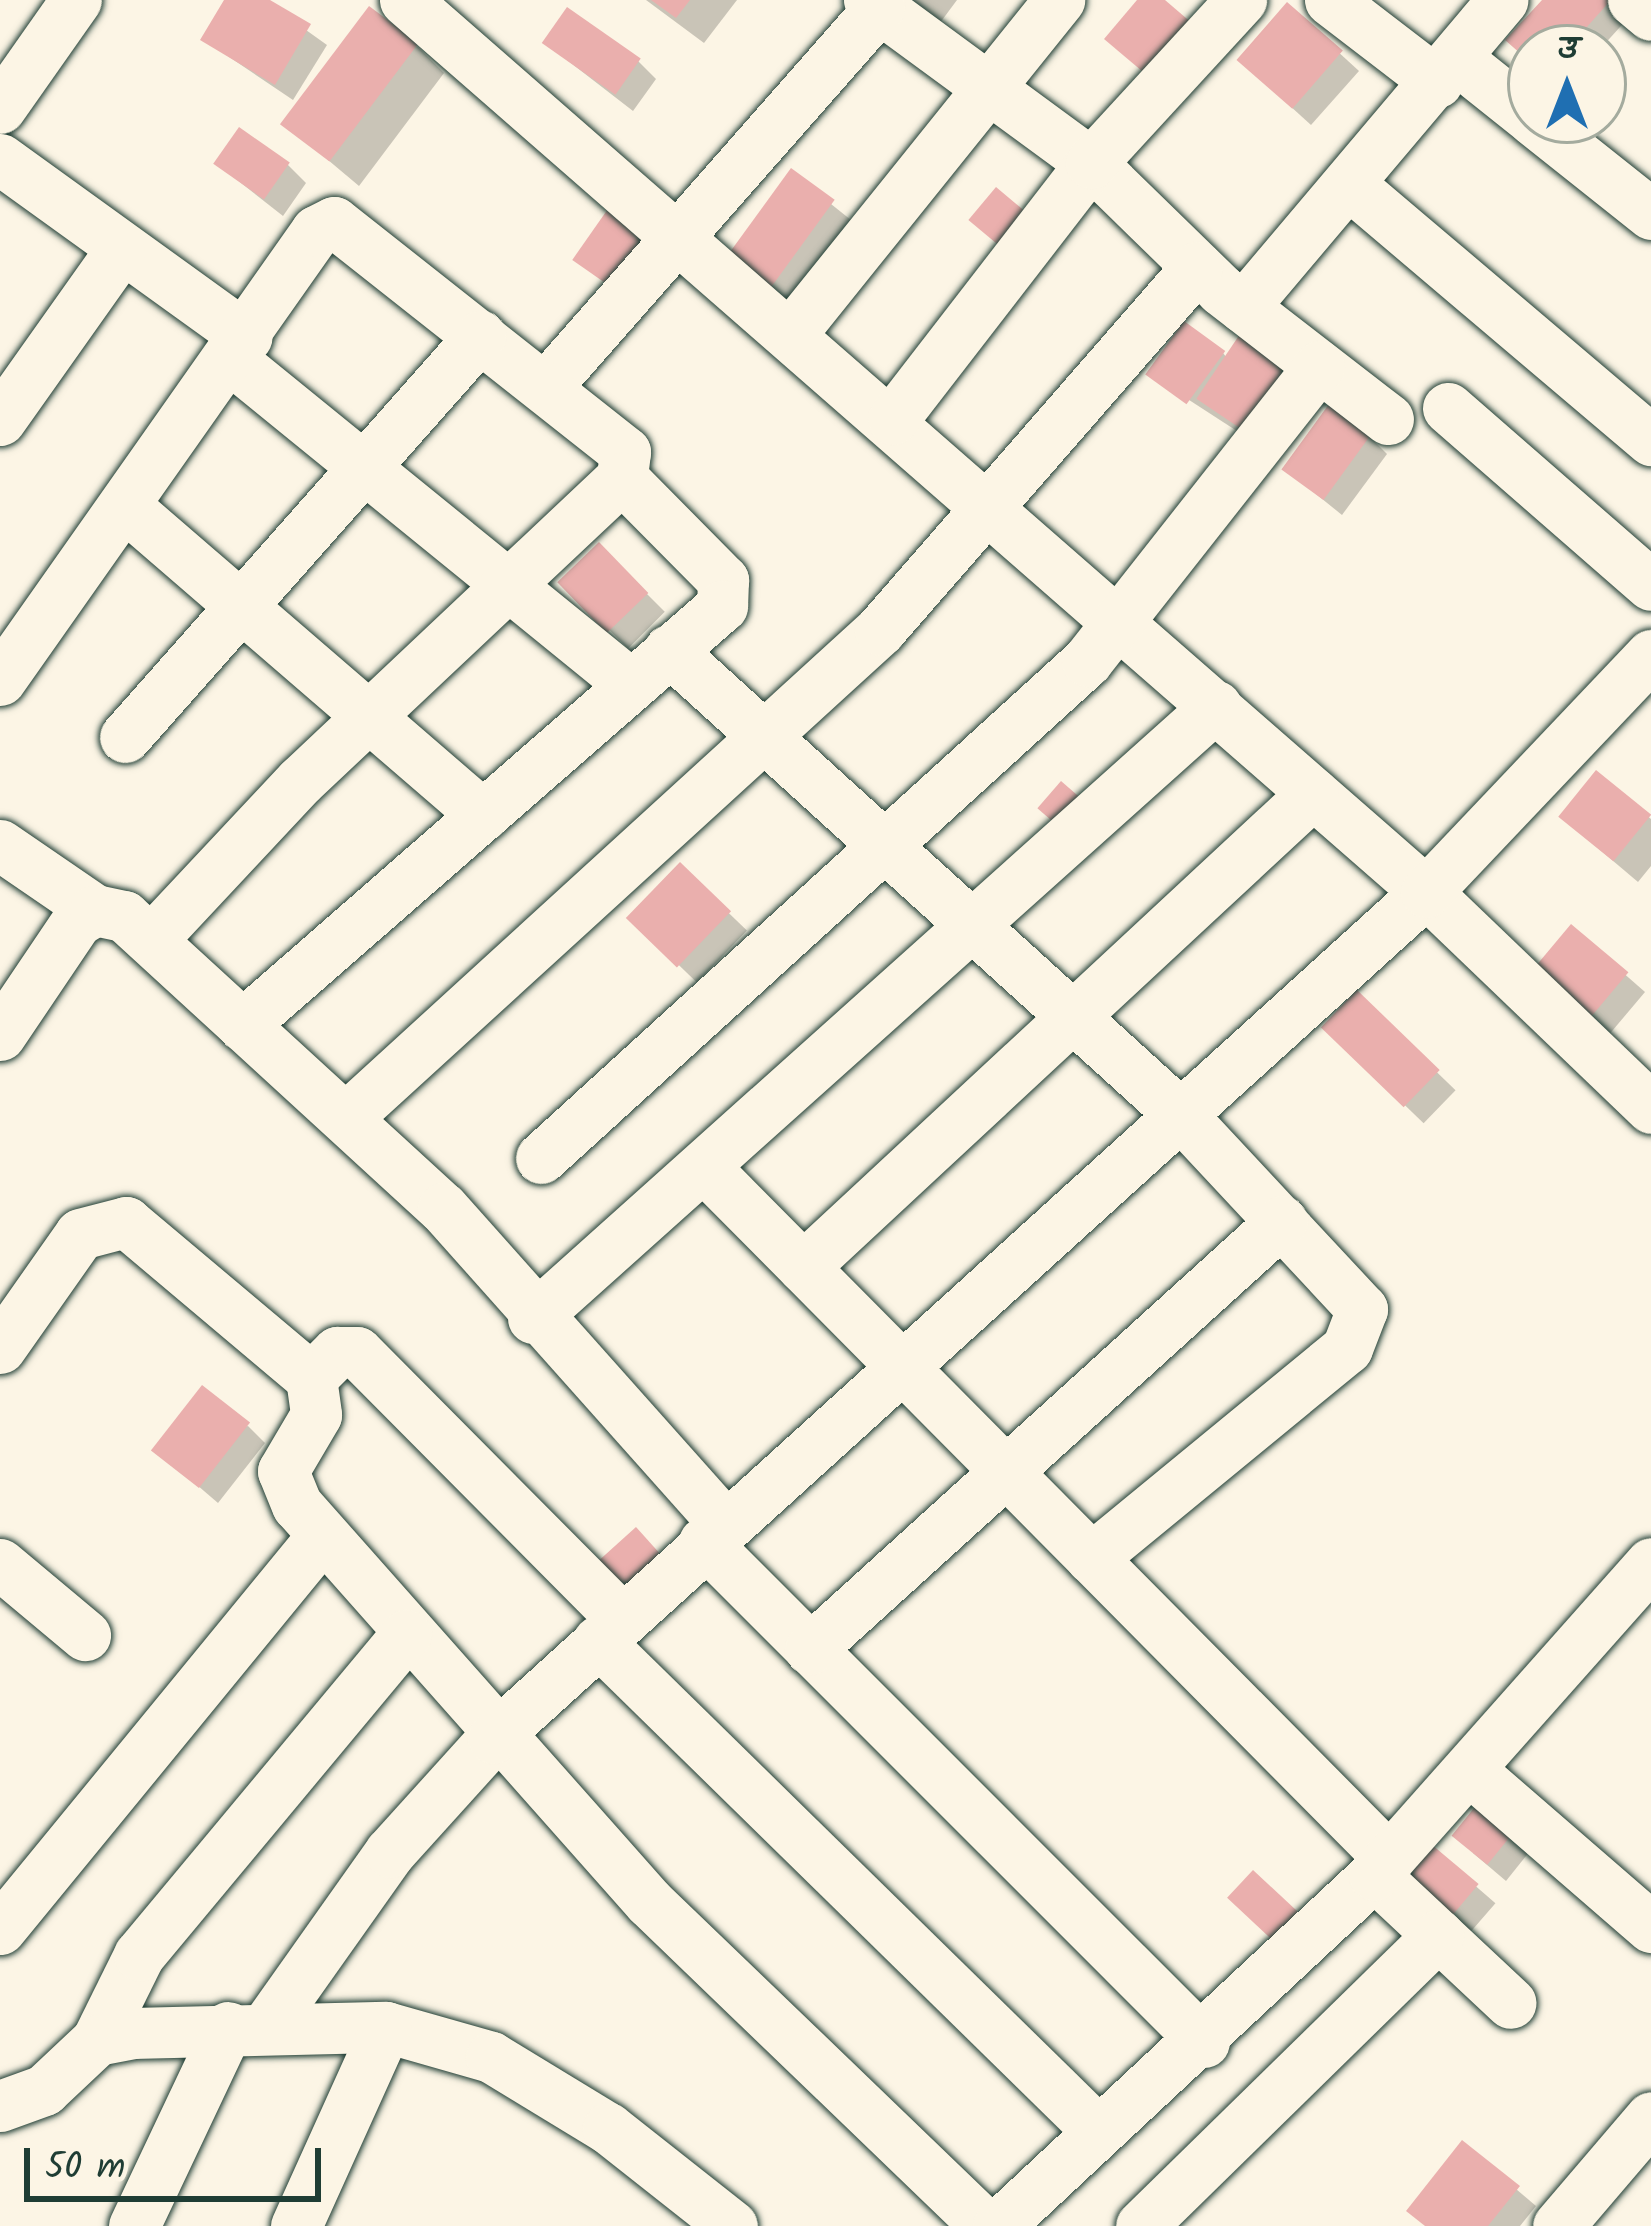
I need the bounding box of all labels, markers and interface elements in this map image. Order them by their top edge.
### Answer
north arrow [1507,24,1627,144]
text: उ [1557,24,1577,77]
scale bar [30,2124,327,2198]
text: 50 m [45,2140,125,2197]

